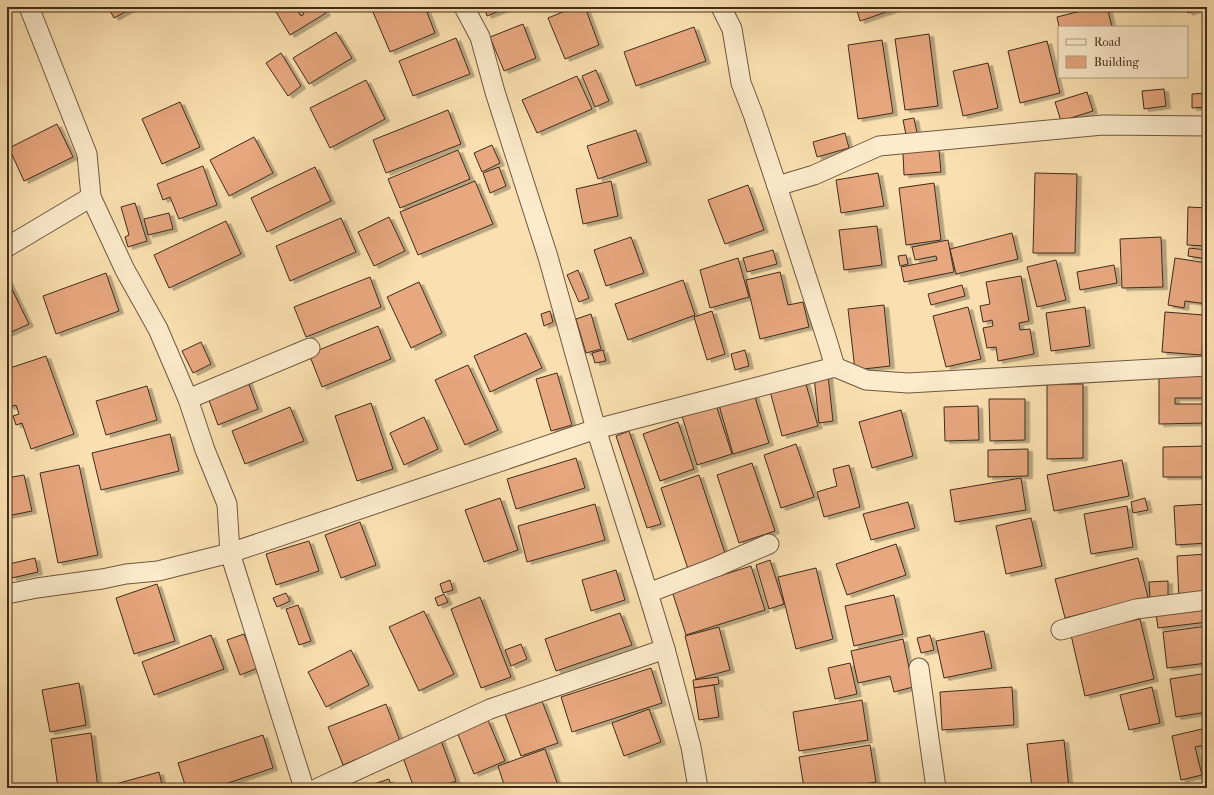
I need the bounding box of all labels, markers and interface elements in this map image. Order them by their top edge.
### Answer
legend [1058,26,1188,78]
text: Road [1094,35,1121,49]
text: Building [1094,55,1139,69]

